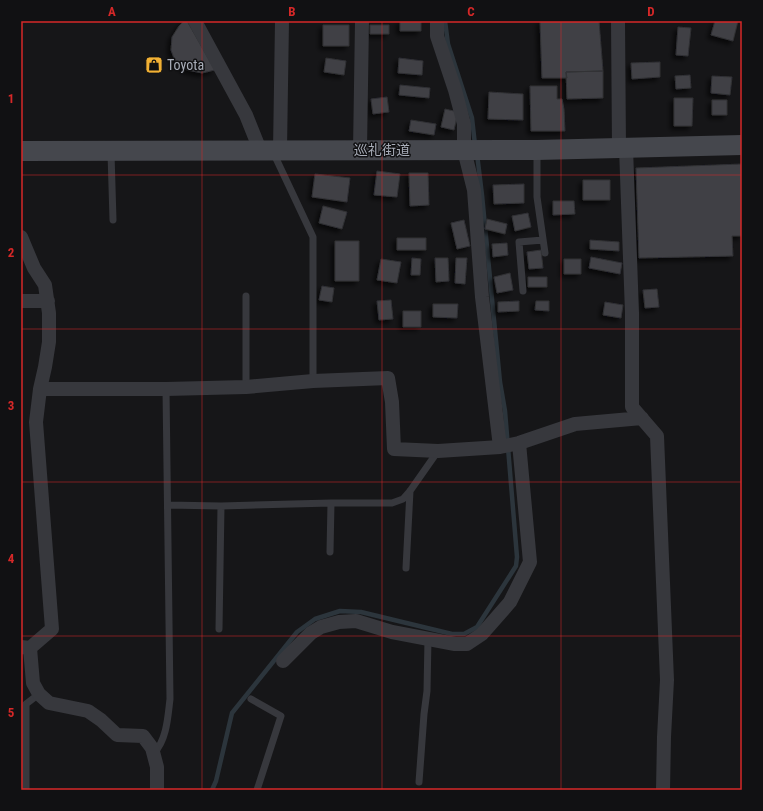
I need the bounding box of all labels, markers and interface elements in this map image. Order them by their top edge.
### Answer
text: A [108,4,116,19]
text: B [288,4,296,19]
text: C [467,4,475,19]
text: D [647,4,655,19]
shop icon: Toyota [144,55,164,75]
place label: Toyota [167,57,204,73]
text: 1 [8,91,14,106]
street label: 巡礼街道 [354,142,410,158]
text: 2 [8,245,15,260]
text: 3 [8,398,14,413]
text: 4 [8,551,15,566]
text: 5 [8,705,15,720]

